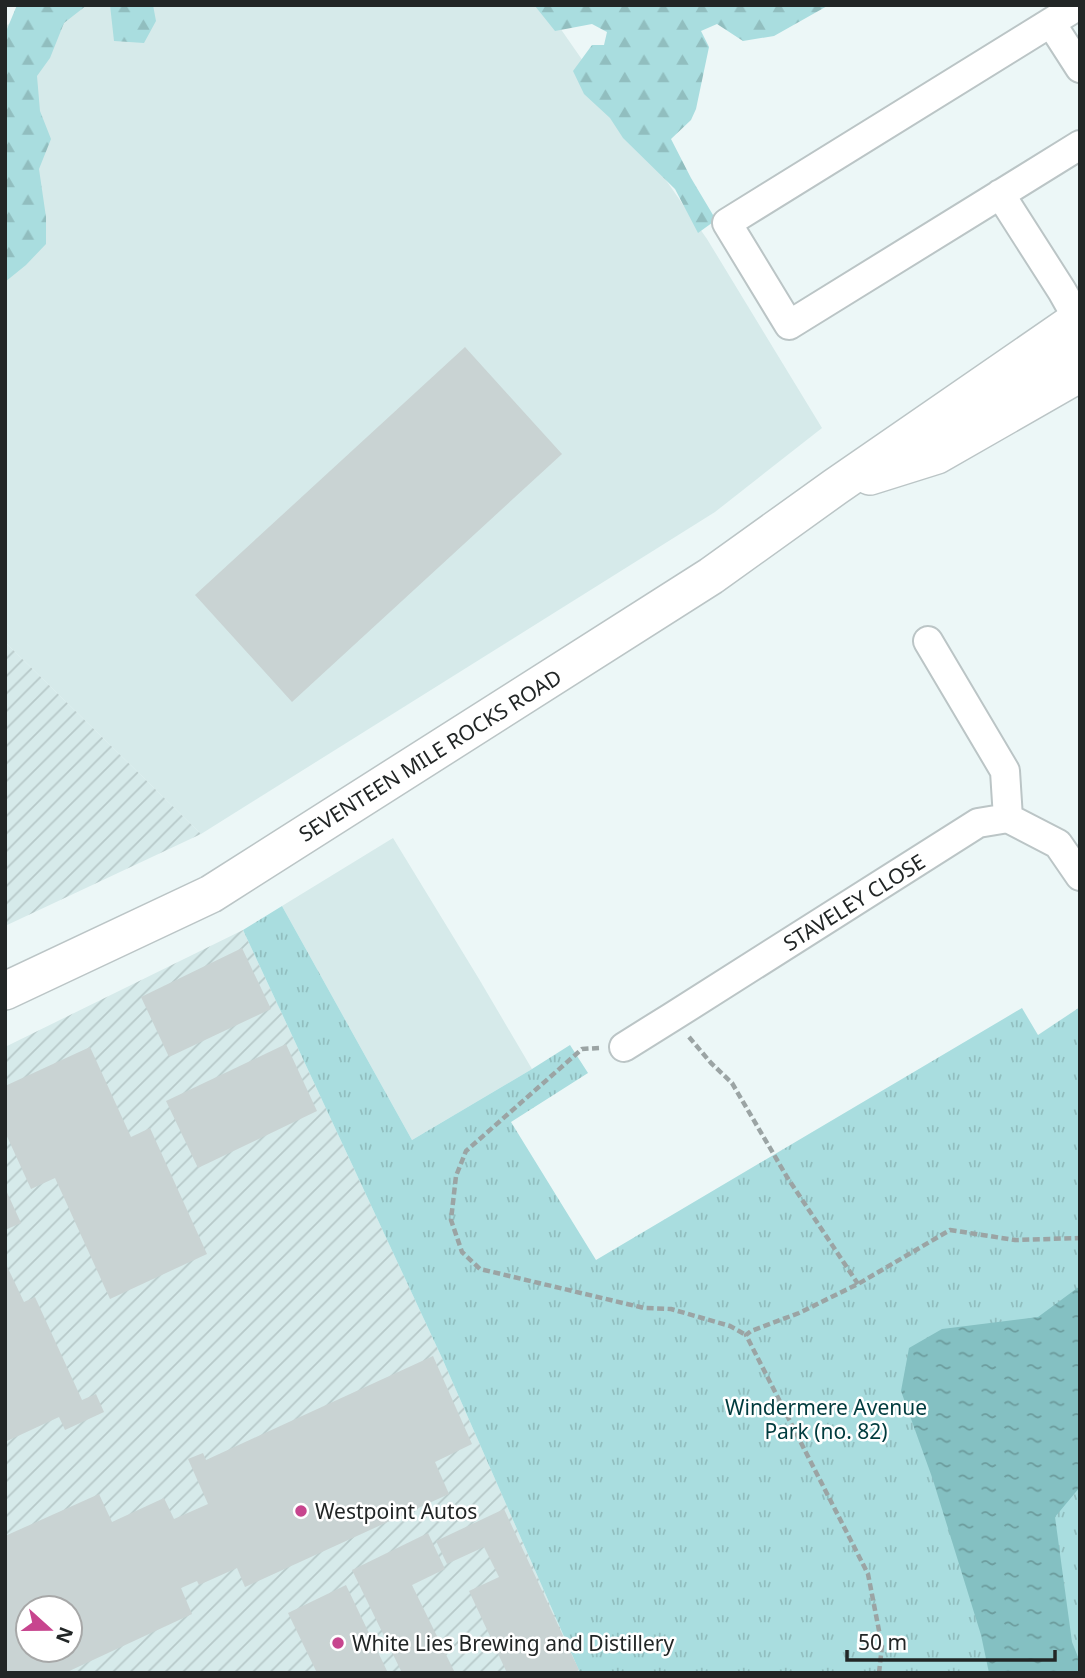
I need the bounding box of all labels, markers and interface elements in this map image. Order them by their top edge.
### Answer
street label: SEVENTEEN MILE ROCKS ROAD [293,662,567,848]
street label: STAVELEY CLOSE [778,847,930,957]
park label: Windermere Avenue Park (no. 82) [725,1393,927,1445]
place label: Westpoint Autos [315,1497,477,1525]
marker: Westpoint Autos [293,1503,309,1519]
north arrow [14,1594,84,1664]
scale bar [847,1618,1055,1662]
text: N [50,1623,80,1647]
text: 50 m [858,1628,907,1656]
place label: White Lies Brewing and Distillery [352,1629,674,1657]
marker: White Lies Brewing and Distillery [330,1635,346,1651]

